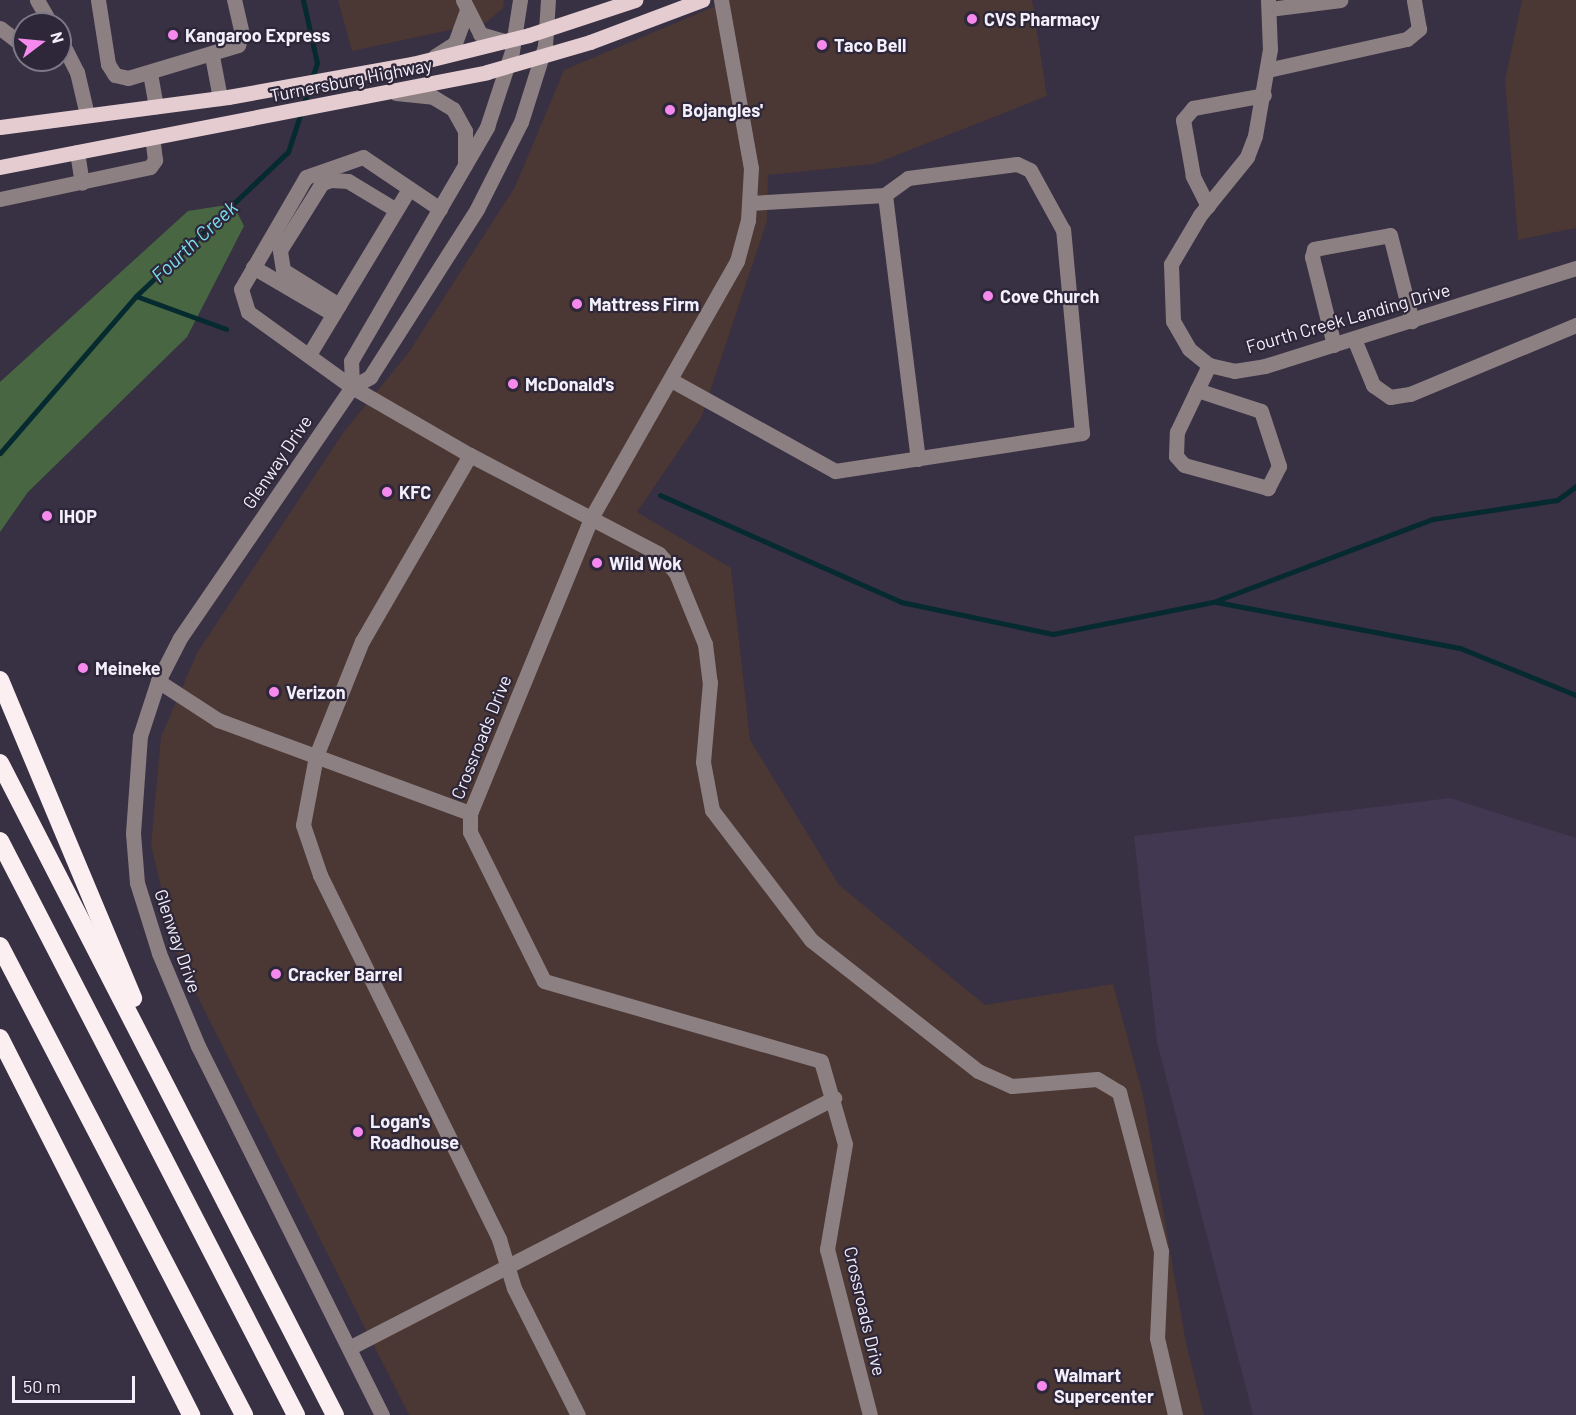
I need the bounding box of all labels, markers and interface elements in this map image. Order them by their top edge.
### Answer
place label: CVS Pharmacy [984,8,1100,30]
north arrow [12,12,72,72]
marker: CVS Pharmacy [965,12,979,26]
place label: Kangaroo Express [185,24,330,46]
marker: Kangaroo Express [166,28,180,42]
text: N [47,30,68,45]
place label: Taco Bell [834,34,906,56]
marker: Taco Bell [815,38,829,52]
street label: Turnersburg Highway [268,54,434,106]
place label: Bojangles' [682,99,763,121]
marker: Bojangles' [663,103,677,117]
water label: Fourth Creek [146,195,242,287]
street label: Fourth Creek Landing Drive [1243,279,1453,357]
place label: Cove Church [1000,285,1099,307]
marker: Cove Church [981,289,995,303]
place label: Mattress Firm [589,293,699,315]
marker: Mattress Firm [570,297,584,311]
place label: McDonald's [525,373,614,395]
marker: McDonald's [506,377,520,391]
street label: Glenway Drive [238,411,316,513]
place label: KFC [399,481,431,503]
marker: KFC [380,485,394,499]
place label: IHOP [59,505,97,527]
marker: IHOP [40,509,54,523]
place label: Wild Wok [609,552,682,574]
marker: Wild Wok [590,556,604,570]
place label: Meineke [95,657,161,679]
marker: Meineke [76,661,90,675]
street label: Crossroads Drive [446,672,516,802]
place label: Verizon [286,681,346,703]
marker: Verizon [267,685,281,699]
street label: Glenway Drive [150,886,206,996]
place label: Cracker Barrel [288,963,402,985]
marker: Cracker Barrel [269,967,283,981]
place label: Logan's Roadhouse [370,1111,459,1154]
marker: Logan's Roadhouse [351,1125,365,1139]
street label: Crossroads Drive [840,1244,890,1378]
scale bar [15,1364,138,1402]
place label: Walmart Supercenter [1054,1365,1154,1408]
text: 50 m [23,1375,61,1397]
marker: Walmart Supercenter [1035,1379,1049,1393]

